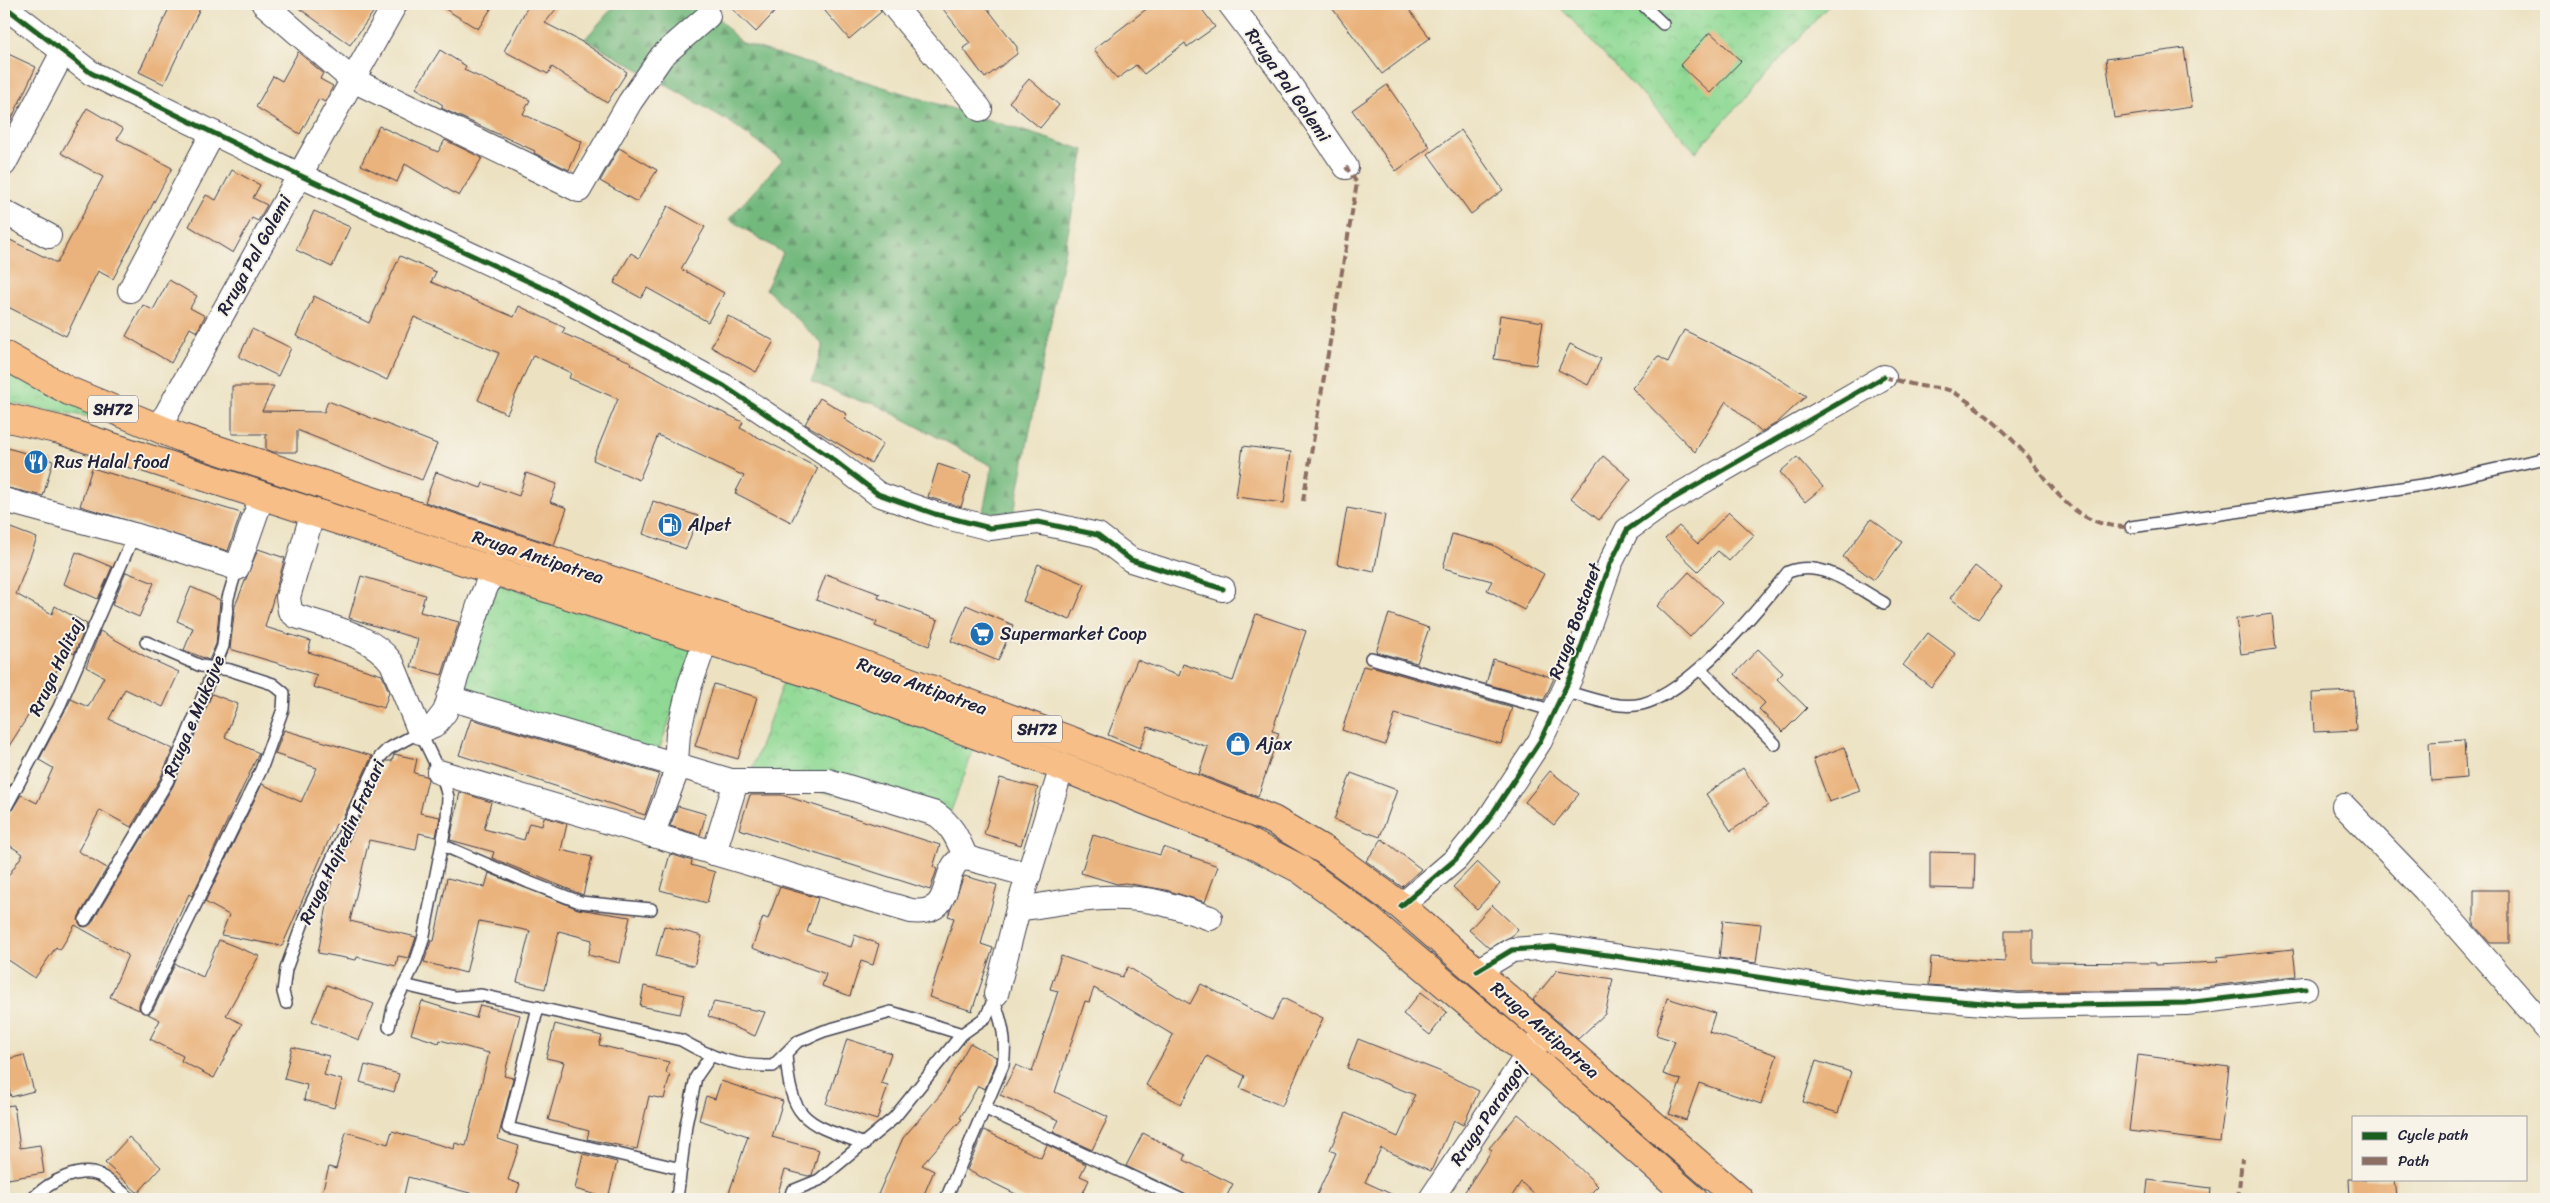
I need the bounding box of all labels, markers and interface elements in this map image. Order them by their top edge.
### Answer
street label: Rruga Pal Golemi [1237,21,1340,150]
street label: Rruga Pal Golemi [208,188,301,321]
road number: SH72 [88,396,138,422]
place label: Rus Halal food [54,446,171,478]
restaurant icon: Rus Halal food [23,449,49,475]
place label: Alpet [687,509,732,541]
fuel station icon: Alpet [657,512,683,538]
street label: Rruga Antipatrea [468,521,608,593]
street label: Rruga Bostanet [1539,558,1611,684]
street label: Rruga Halitaj [19,612,93,722]
place label: Supermarket Coop [1000,618,1147,650]
supermarket icon: Supermarket Coop [969,621,995,647]
street label: Rruga Antipatrea [852,648,992,724]
street label: Rruga e Mukajve [154,650,234,782]
road number: SH72 [1012,716,1062,742]
place label: Ajax [1255,728,1293,760]
shop icon: Ajax [1225,731,1251,757]
street label: Rruga Hajredin Fratari [290,753,395,930]
street label: Rruga Antipatrea [1483,973,1607,1087]
street label: Rruga Parangoj [1441,1055,1535,1173]
legend [2352,1116,2528,1180]
text: Cycle path [2398,1122,2469,1148]
text: Path [2398,1148,2429,1174]

